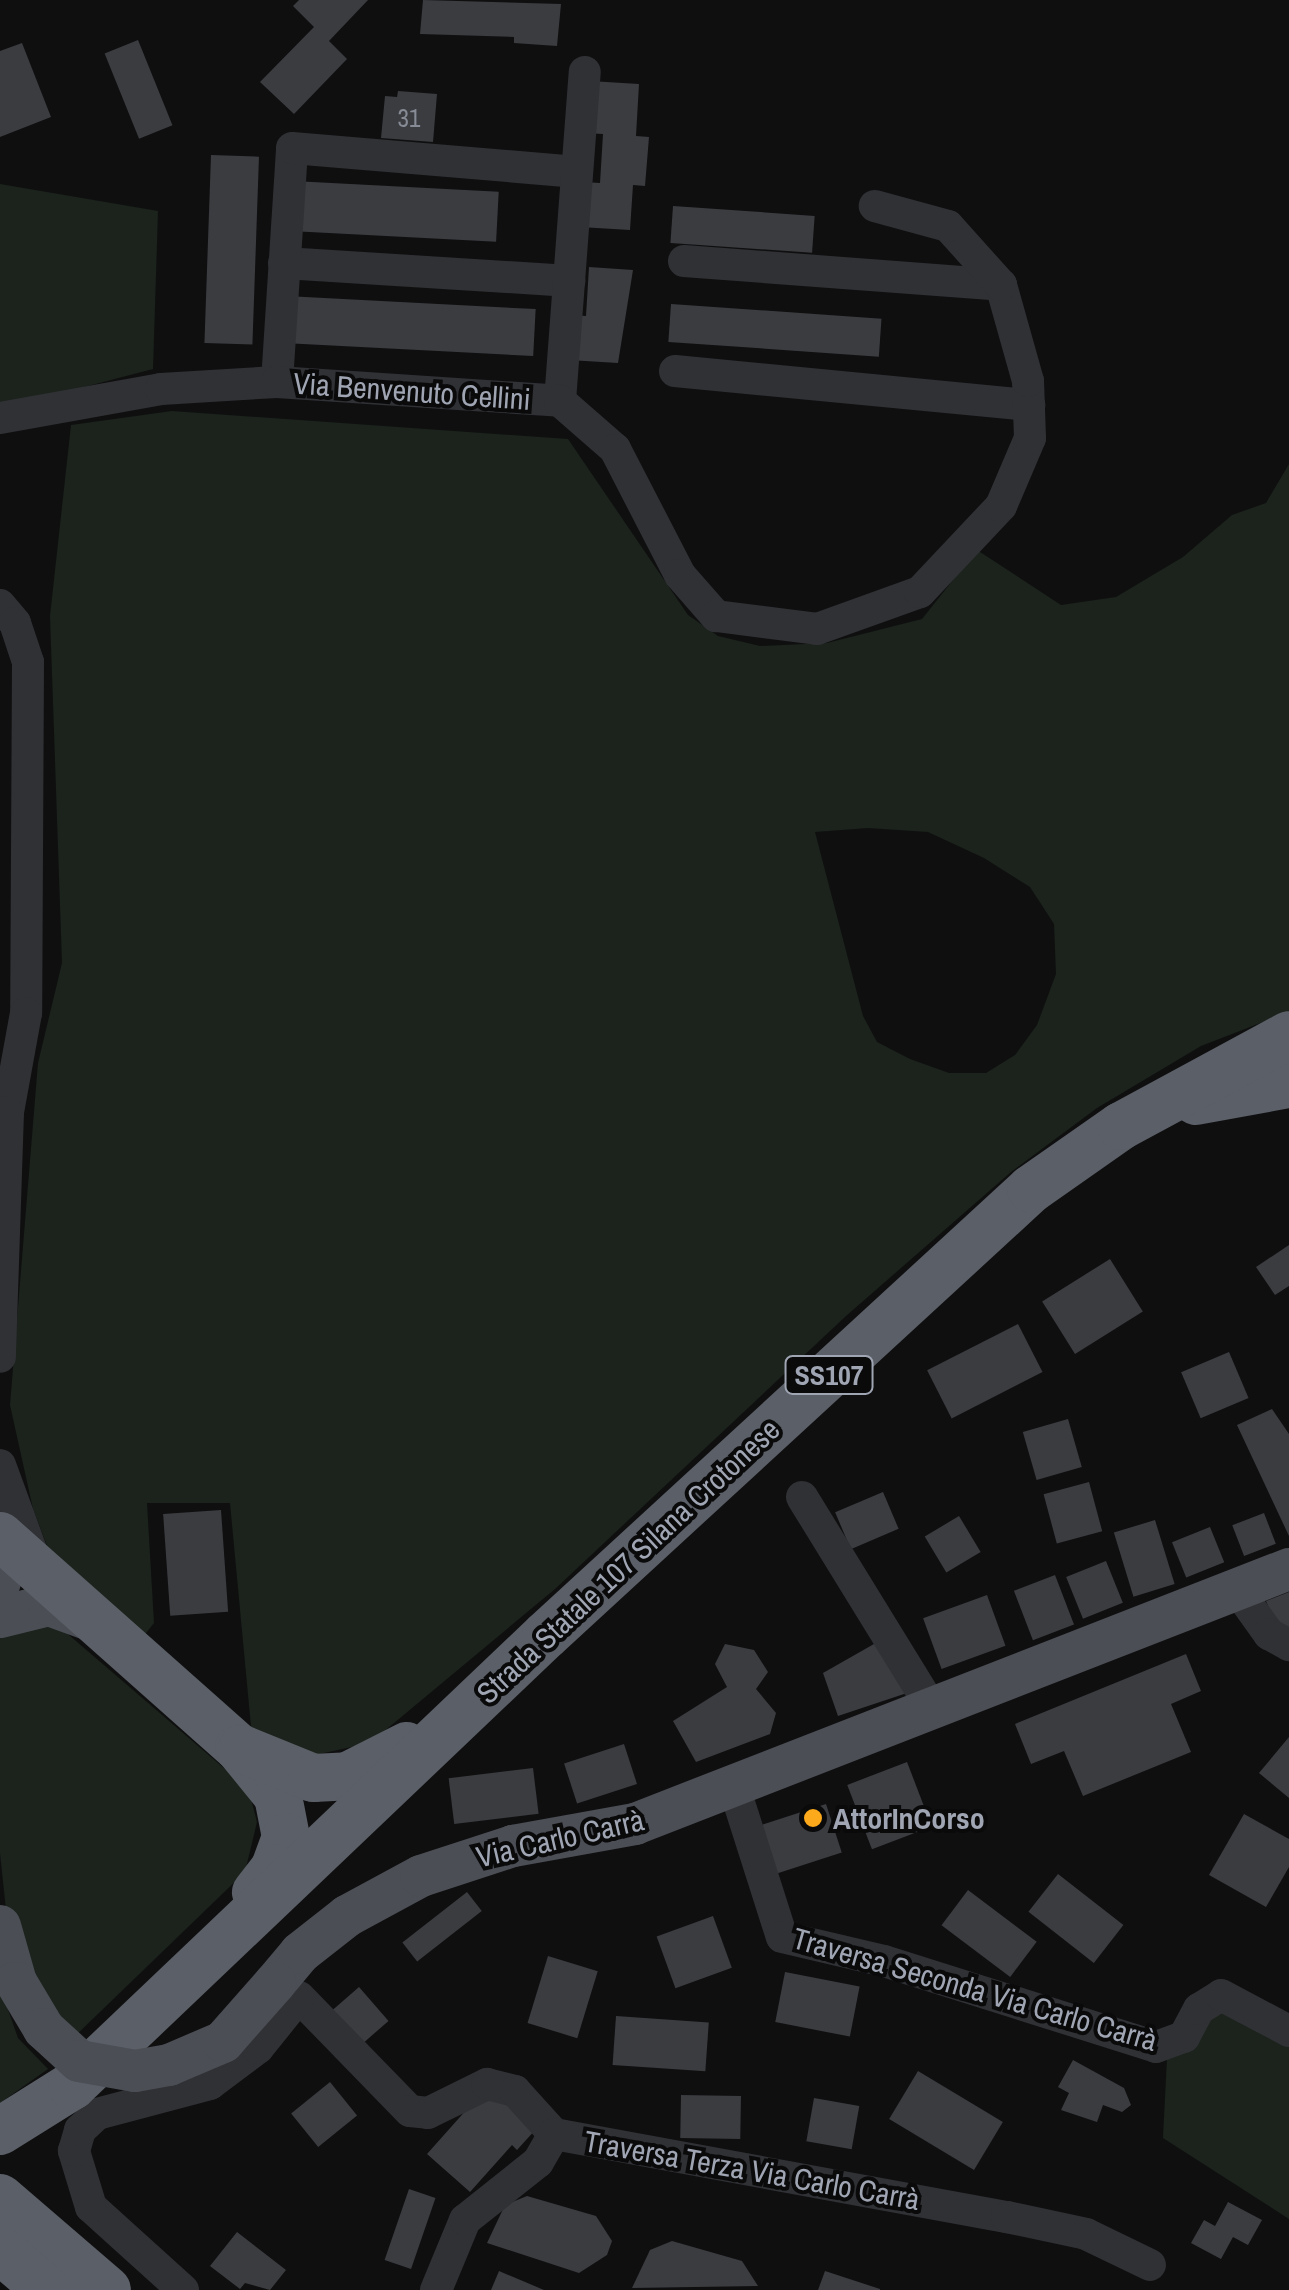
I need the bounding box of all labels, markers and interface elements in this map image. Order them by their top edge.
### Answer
house number: 31 [398,103,420,133]
street label: Via Benvenuto Cellini [292,365,532,417]
road number: SS107 [784,1352,874,1398]
street label: Strada Statale 107 Silana Crotonese [469,1411,787,1711]
place label: AttorInCorso [833,1800,985,1836]
street label: Via Carlo Carrà [473,1801,647,1875]
marker: AttorInCorso [802,1807,824,1829]
street label: Traversa Seconda Via Carlo Carrà [789,1920,1161,2058]
street label: Traversa Terza Via Carlo Carrà [581,2123,923,2217]

